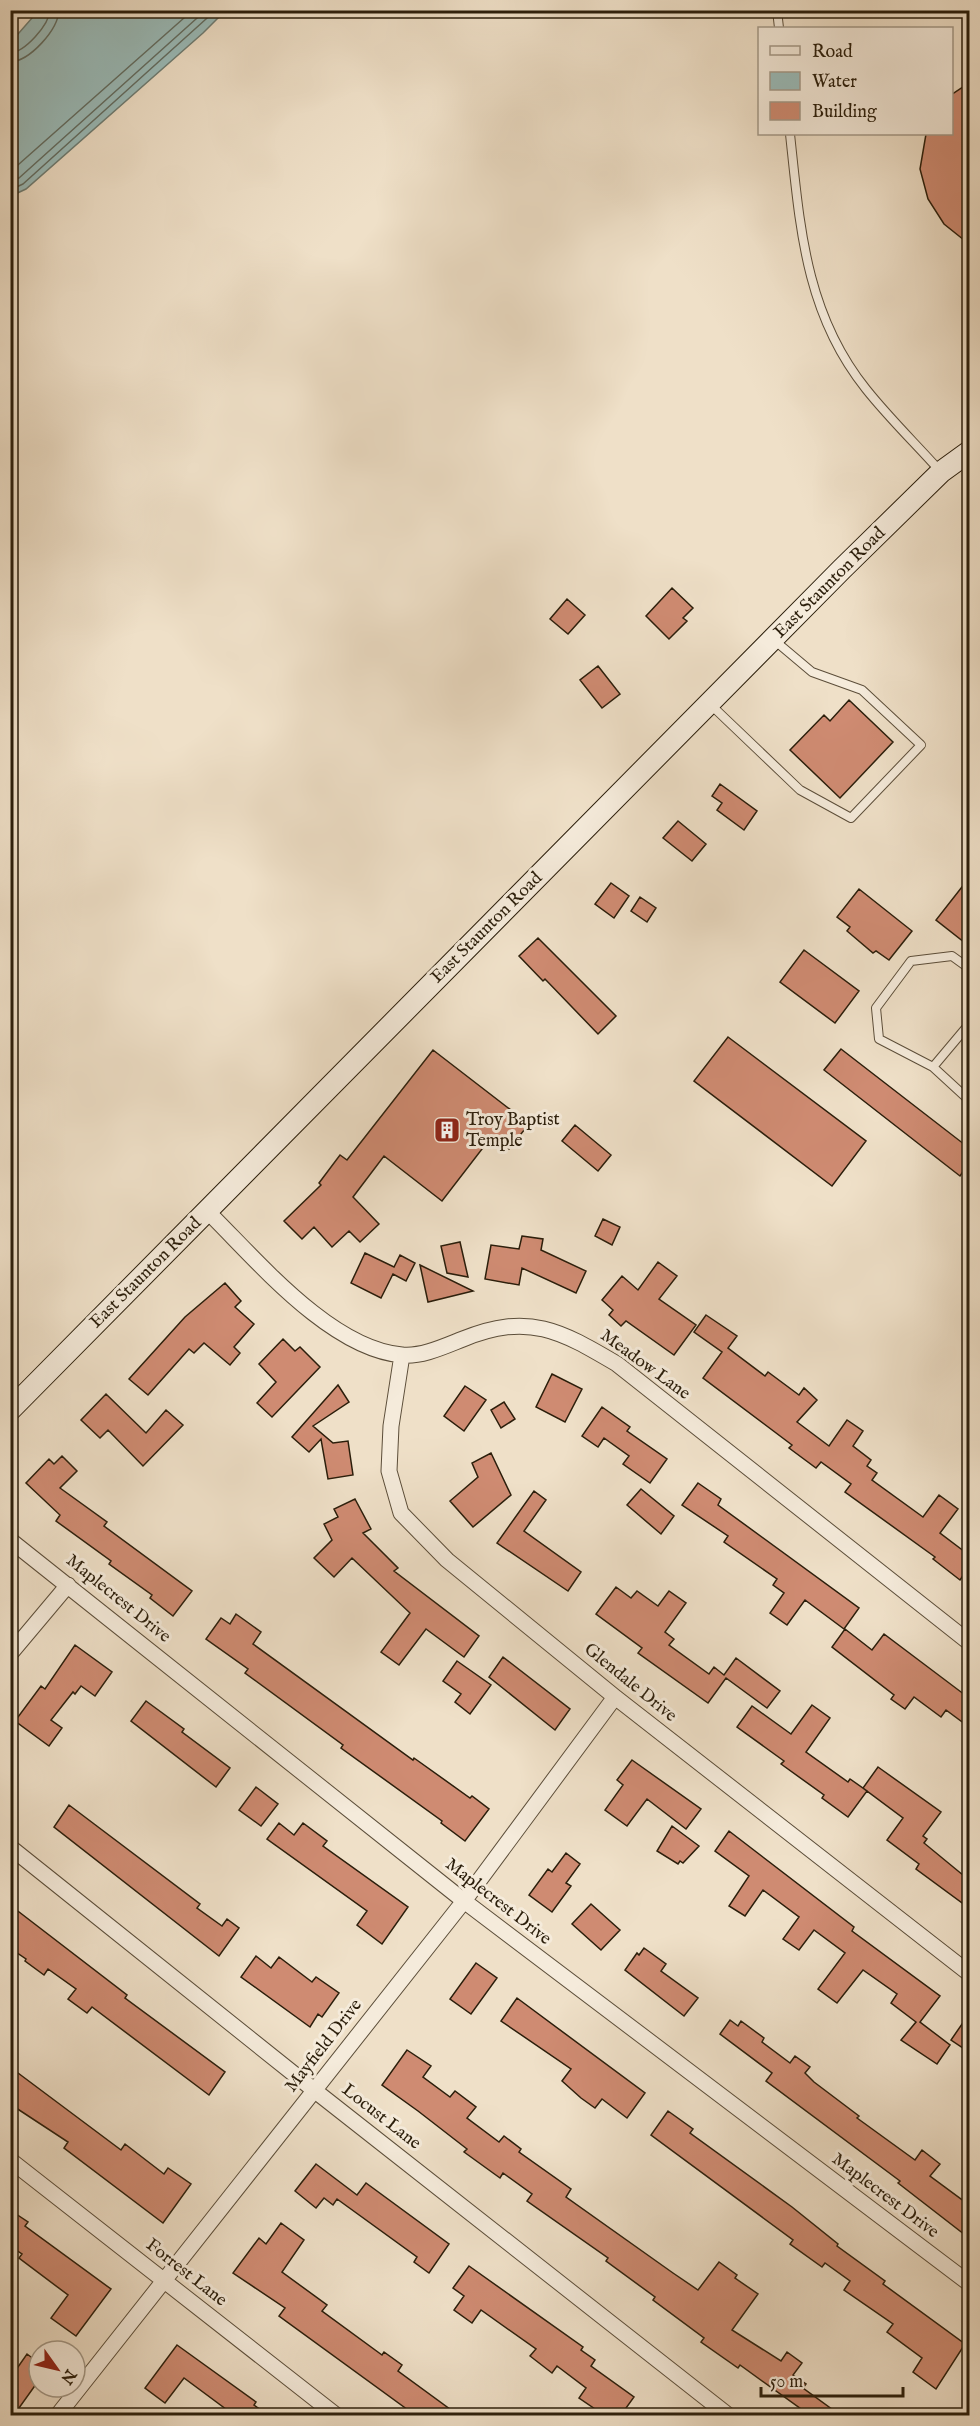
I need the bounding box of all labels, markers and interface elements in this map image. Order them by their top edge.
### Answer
legend [758,27,953,135]
text: Road [812,41,853,64]
text: Water [812,71,857,94]
text: Building [812,101,877,124]
street label: East Staunton Road [769,522,891,644]
street label: East Staunton Road [426,867,548,989]
place label: Troy Baptist Temple [466,1109,560,1153]
building icon: Troy Baptist Temple [432,1115,462,1145]
street label: East Staunton Road [85,1212,207,1334]
street label: Meadow Lane [595,1325,695,1405]
street label: Maplecrest Drive [61,1550,175,1648]
street label: Glendale Drive [579,1638,681,1728]
street label: Maplecrest Drive [440,1853,556,1951]
street label: Mayfield Drive [280,1995,368,2097]
street label: Locust Lane [337,2079,425,2155]
street label: Maplecrest Drive [827,2148,943,2244]
street label: Forrest Lane [141,2234,231,2312]
north arrow [27,2339,87,2399]
scale bar [761,2360,904,2398]
text: N [56,2364,80,2388]
text: 50 m [770,2371,803,2394]

